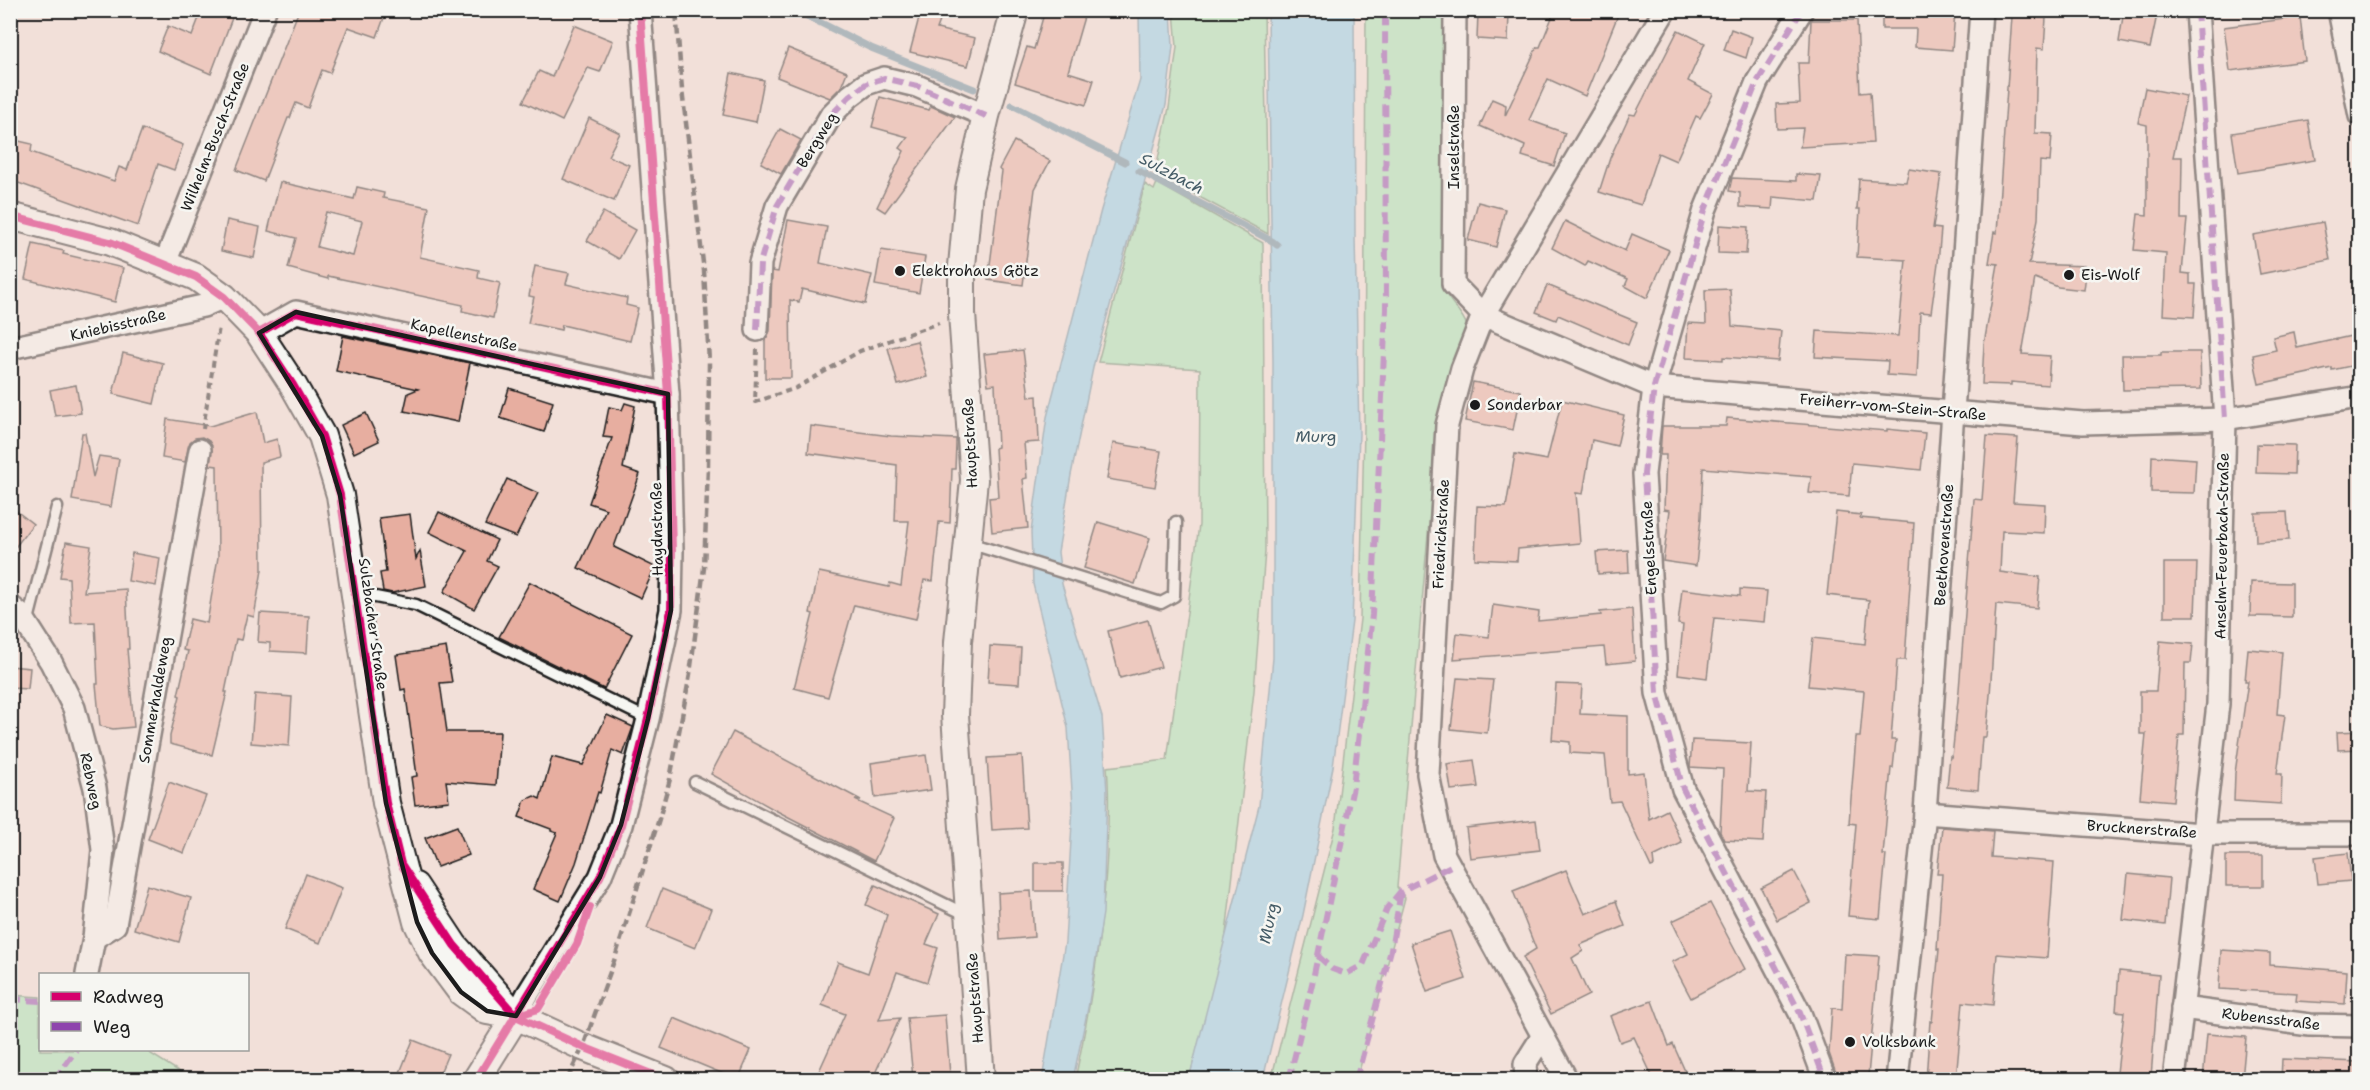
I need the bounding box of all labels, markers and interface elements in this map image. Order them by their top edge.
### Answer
street label: Wilhelm-Busch-Straße [176,60,254,214]
street label: Inselstraße [1444,105,1464,189]
street label: Bergweg [792,108,842,172]
water label: Sulzbach [1136,148,1208,199]
place label: Elektrohaus Götz [912,261,1039,281]
marker: Elektrohaus Götz [893,264,907,278]
place label: Eis-Wolf [2081,265,2141,285]
marker: Eis-Wolf [2062,268,2076,282]
street label: Kniebisstraße [68,304,168,346]
street label: Kapellenstraße [409,314,519,356]
street label: Freiherr-vom-Stein-Straße [1799,389,1987,425]
place label: Sonderbar [1487,395,1563,415]
street label: Hauptstraße [958,397,982,489]
marker: Sonderbar [1468,398,1482,412]
water label: Murg [1295,426,1337,447]
street label: Anselm-Feuerbach-Straße [2210,453,2234,639]
street label: Friedrichstraße [1428,478,1454,590]
street label: Haydnstraße [646,482,668,576]
street label: Beethovenstraße [1930,483,1958,607]
street label: Engelsstraße [1637,500,1661,596]
street label: Sulzbacher Straße [354,557,392,691]
street label: Sommerhaldeweg [134,635,176,765]
street label: Rebweg [75,751,107,811]
street label: Brucknerstraße [2086,815,2198,843]
water label: Murg [1254,901,1283,945]
street label: Hauptstraße [962,952,988,1044]
legend [39,973,249,1051]
text: Radweg [93,985,164,1009]
street label: Rubensstraße [2221,1003,2321,1035]
text: Weg [93,1015,131,1039]
place label: Volksbank [1862,1032,1936,1052]
marker: Volksbank [1843,1035,1857,1049]

